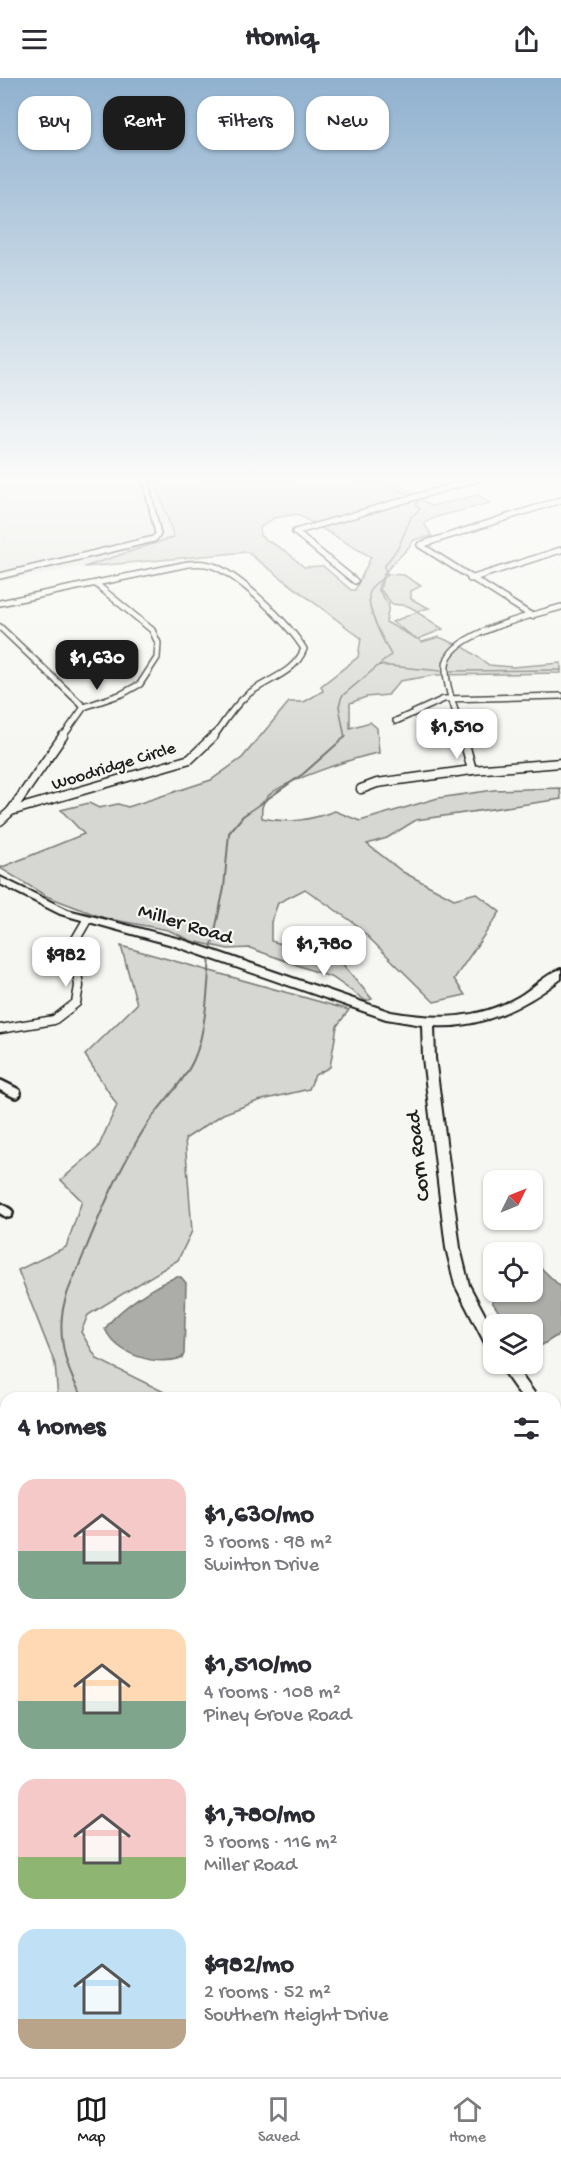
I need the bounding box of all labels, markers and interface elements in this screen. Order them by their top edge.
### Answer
icon: menu [18,23,51,56]
text: Homiq [245,23,316,55]
icon: share [510,23,543,56]
chip: Buy [18,96,91,150]
chip: Rent [103,96,185,150]
chip: Filters [197,96,294,150]
chip: New [306,96,389,150]
pin: $1,630 [48,640,146,691]
text: $1,630 [69,648,125,671]
pin: $1,510 [408,709,506,760]
text: $1,510 [430,717,484,740]
street label: Woodridge Circle [49,738,179,796]
street label: Miller Road [135,900,237,953]
pin: $1,780 [275,926,373,977]
text: $1,780 [296,934,352,957]
pin: $982 [30,937,102,988]
text: $982 [46,945,86,968]
street label: Corn Road [402,1108,438,1202]
north arrow [483,1170,543,1230]
map controls [483,1170,543,1374]
button: locate [483,1242,543,1302]
button: layers [483,1314,543,1374]
icon: filters [510,1412,543,1445]
text: 4 homes [18,1413,105,1444]
text: $1,630/mo [204,1501,314,1532]
icon: home [66,1503,138,1575]
text: 3 rooms · 98 m² [204,1532,332,1555]
text: Swinton Drive [204,1555,319,1578]
text: $1,510/mo [204,1651,311,1682]
icon: home [66,1653,138,1725]
text: 4 rooms · 108 m² [204,1682,341,1705]
text: Piney Grove Road [204,1705,351,1728]
text: $1,780/mo [204,1801,315,1832]
icon: home [66,1803,138,1875]
text: 3 rooms · 116 m² [204,1832,337,1855]
text: Miller Road [204,1855,297,1878]
text: $982/mo [204,1951,294,1982]
icon: home [66,1953,138,2025]
text: 2 rooms · 52 m² [204,1982,331,2005]
text: Southern Height Drive [204,2005,388,2028]
tab: Map [75,2093,108,2148]
tab: Saved [258,2093,299,2148]
tab: Home [449,2093,486,2148]

